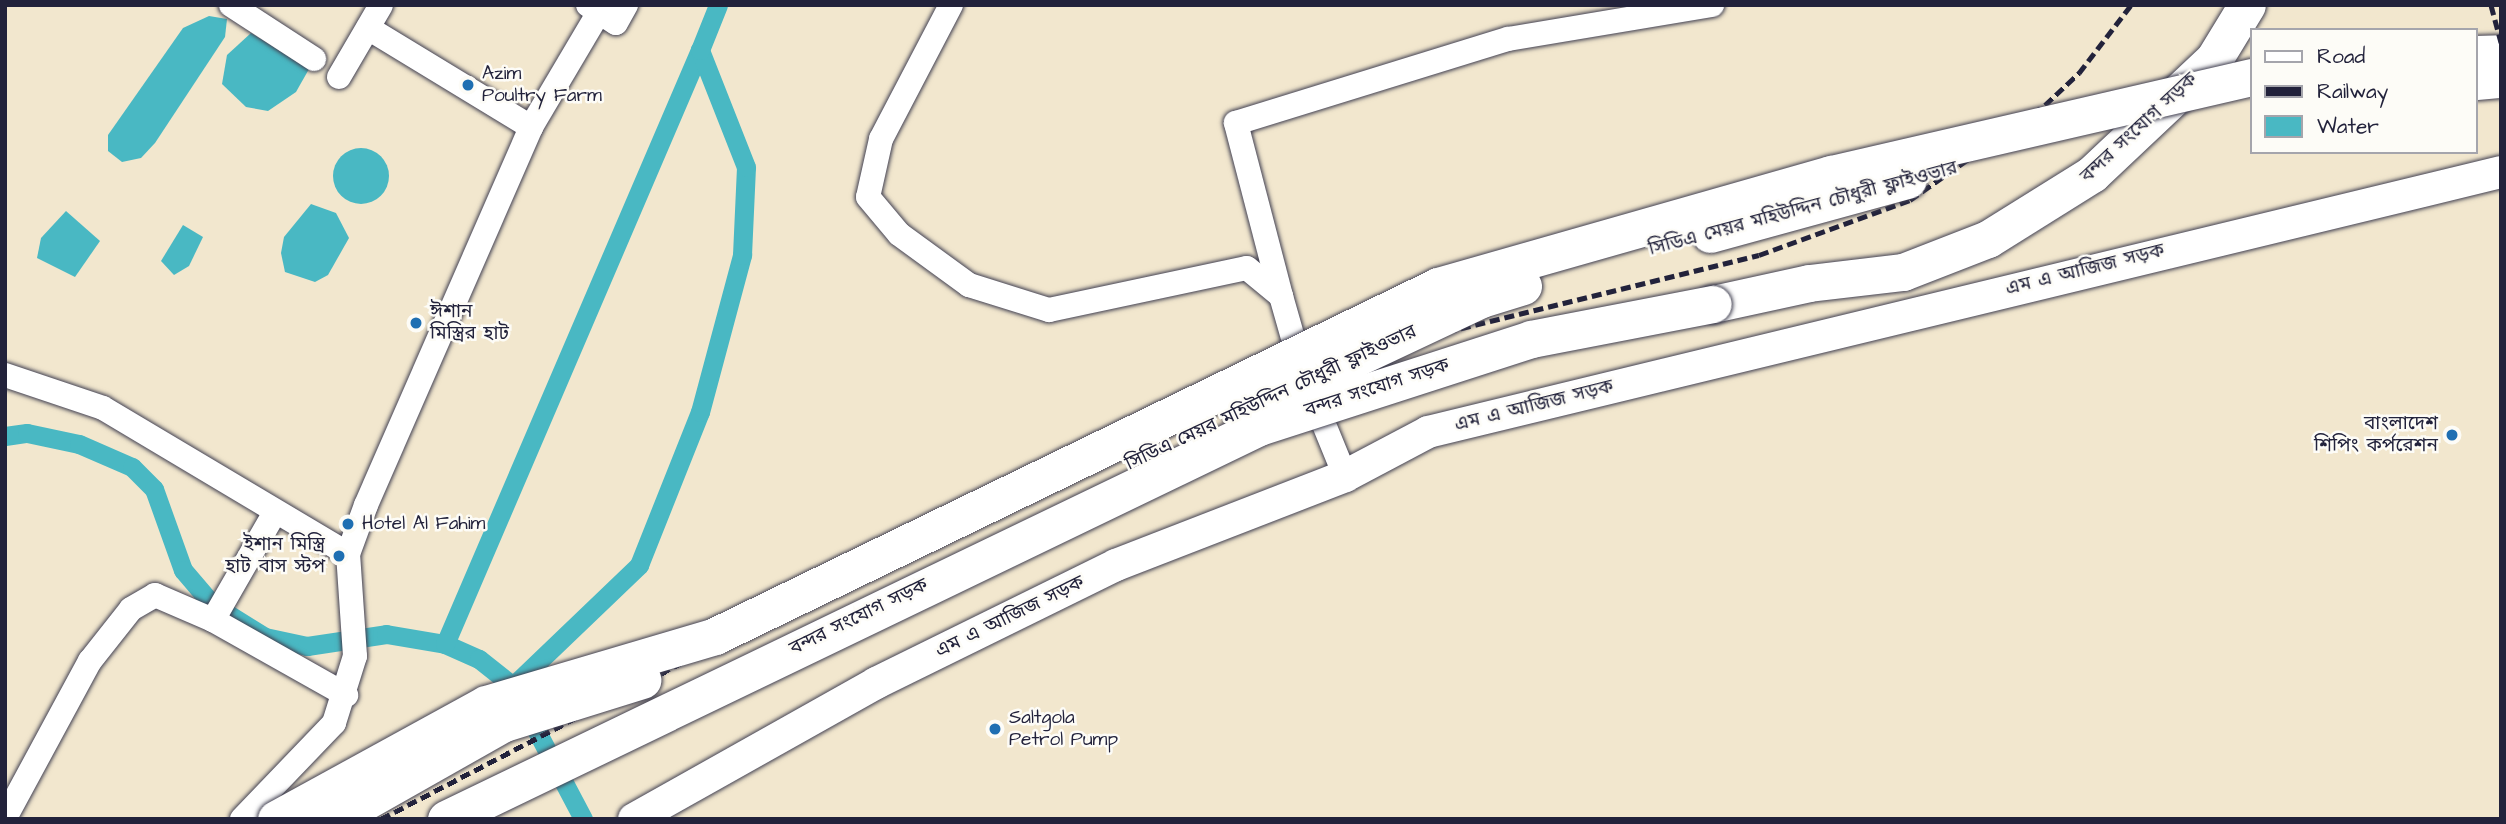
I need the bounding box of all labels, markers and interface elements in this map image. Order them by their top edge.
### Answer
legend [2250,28,2478,154]
text: Road [2317,42,2365,71]
place label: Azim Poultry Farm [482,63,602,107]
street label: বন্দর সংযোগ সড়ক [2076,68,2202,188]
marker: Azim Poultry Farm [460,77,476,93]
text: Railway [2317,77,2388,106]
text: Water [2317,112,2379,141]
street label: সিডিএ মেয়র মহিউদ্দিন চৌধুরী ফ্লাইওভার [1646,157,1960,261]
street label: এম এ আজিজ সড়ক [2003,239,2167,301]
place label: ঈশান মিস্ত্রির হাট [430,301,509,345]
marker: ঈশান মিস্ত্রির হাট [408,315,424,331]
street label: সিডিএ মেয়র মহিউদ্দিন চৌধুরী ফ্লাইওভার [1122,320,1420,476]
street label: বন্দর সংযোগ সড়ক [1302,354,1452,422]
street label: এম এ আজিজ সড়ক [1452,375,1616,437]
place label: বাংলাদেশ শিপিং কর্পরেশন [2314,413,2438,457]
marker: বাংলাদেশ শিপিং কর্পরেশন [2444,427,2460,443]
place label: Hotel Al Fahim [362,513,485,535]
marker: Hotel Al Fahim [340,516,356,532]
place label: ইশান মিস্ত্রি হাট বাস স্টপ [225,534,325,578]
marker: ইশান মিস্ত্রি হাট বাস স্টপ [331,548,347,564]
street label: এম এ আজিজ সড়ক [932,571,1088,663]
street label: বন্দর সংযোগ সড়ক [786,574,932,660]
place label: Saltgola Petrol Pump [1009,707,1118,751]
marker: Saltgola Petrol Pump [987,721,1003,737]

